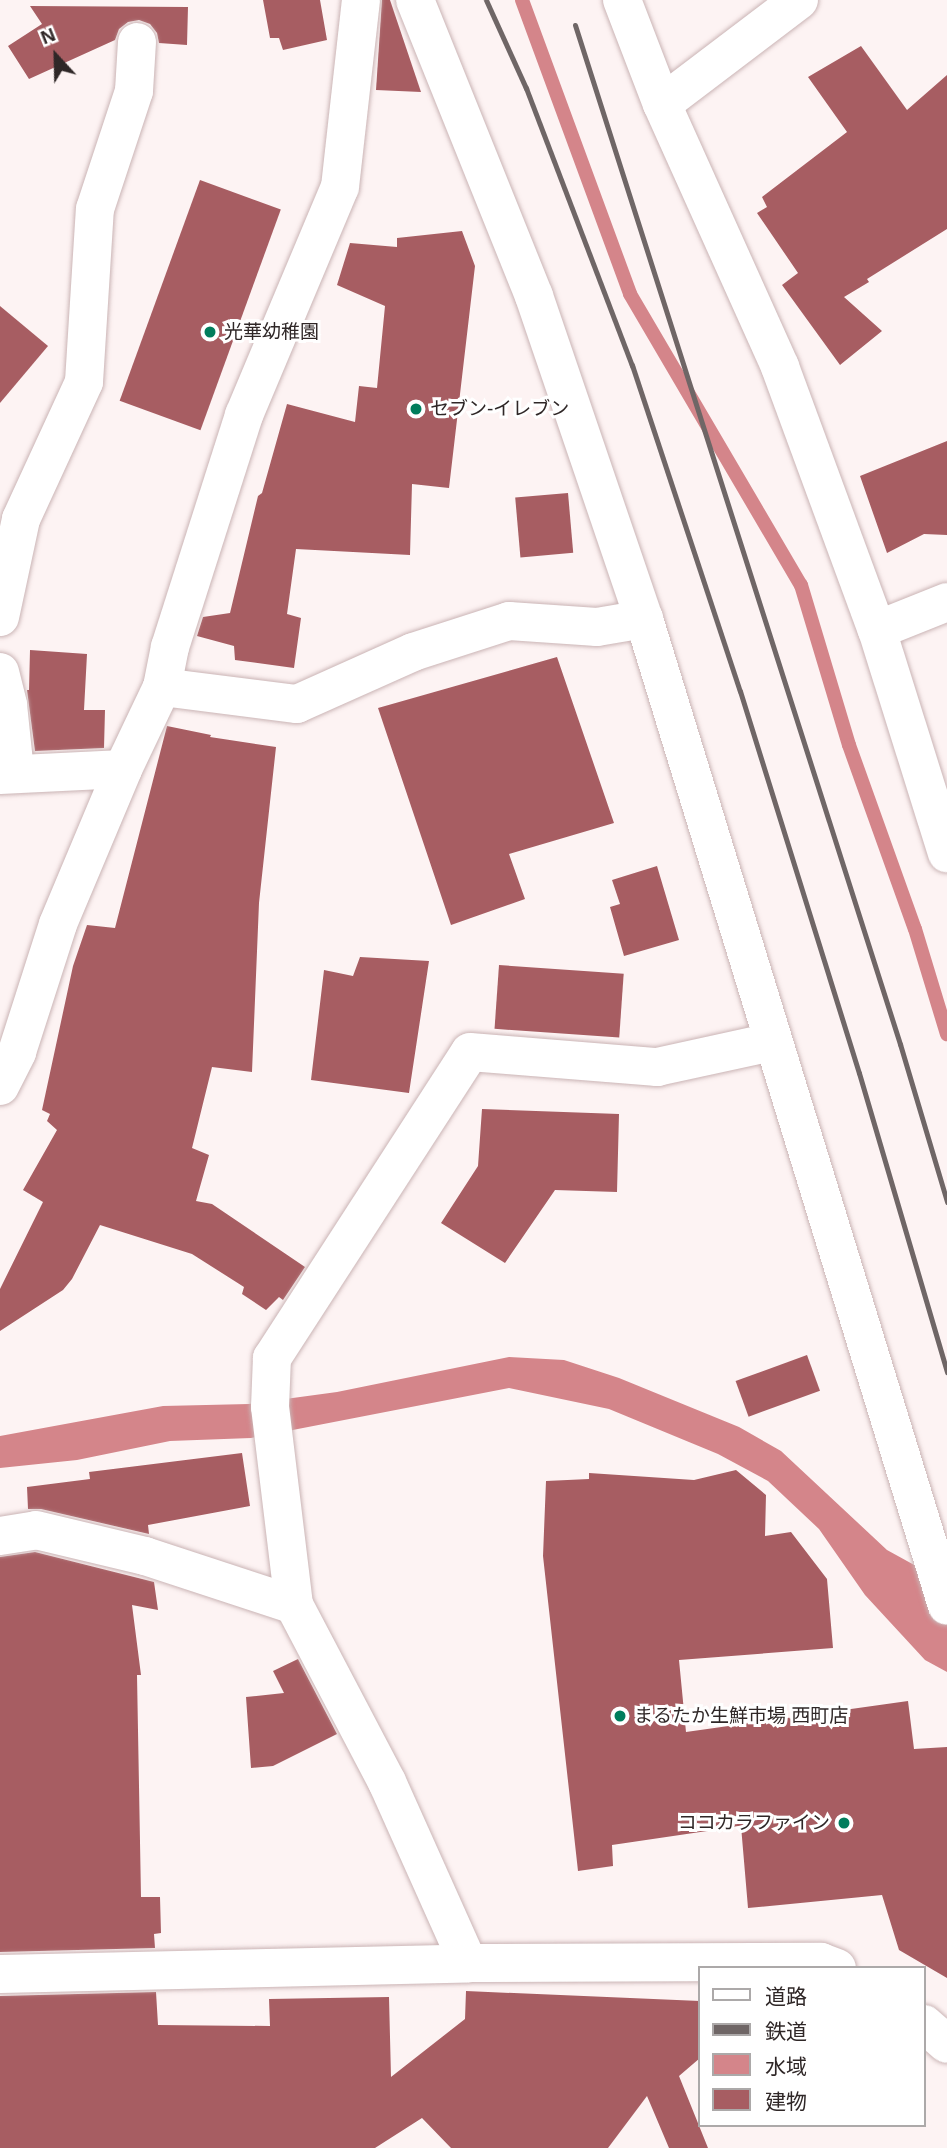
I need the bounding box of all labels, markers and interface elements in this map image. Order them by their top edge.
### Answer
north arrow [21,21,91,91]
text: N [38,24,58,48]
place label: 光華幼稚園 [224,321,319,343]
marker: 光華幼稚園 [202,324,218,340]
place label: セブン-イレブン [430,398,569,420]
marker: セブン-イレブン [408,401,424,417]
place label: まるたか生鮮市場 西町店 [634,1705,848,1727]
marker: まるたか生鮮市場 西町店 [612,1708,628,1724]
place label: ココカラファイン [678,1812,830,1834]
marker: ココカラファイン [836,1815,852,1831]
legend [698,1966,926,2127]
text: 道路 [765,1985,807,2008]
text: 鉄道 [765,2020,807,2043]
text: 水域 [765,2055,807,2078]
text: 建物 [765,2090,807,2113]

